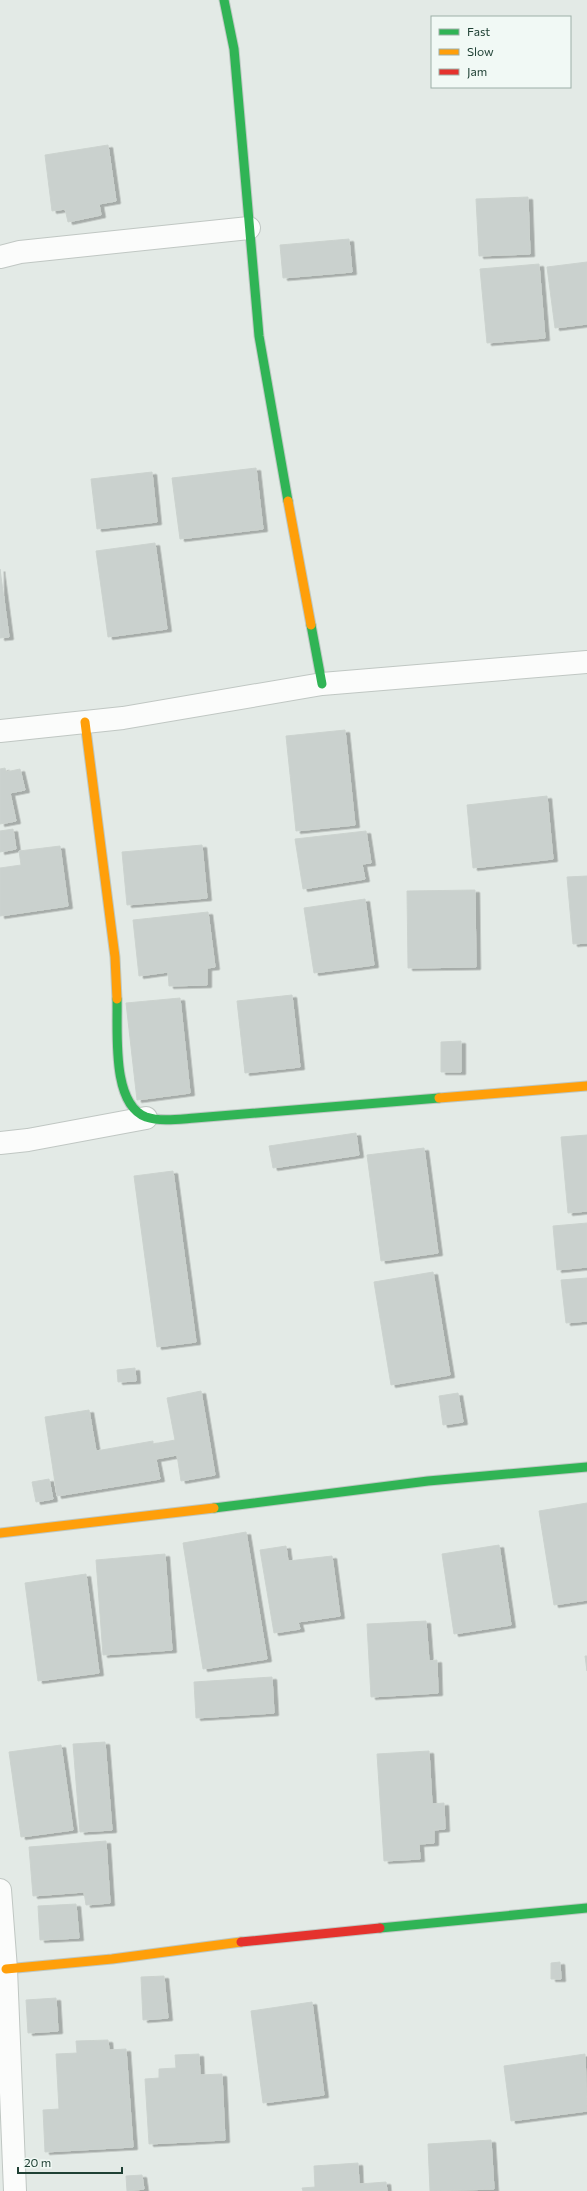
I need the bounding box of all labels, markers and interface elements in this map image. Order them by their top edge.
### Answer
legend [431,16,571,88]
text: Fast [467,24,490,38]
text: Slow [467,44,494,58]
text: Jam [467,64,487,79]
scale bar [18,2149,122,2175]
text: 20 m [24,2155,51,2169]

